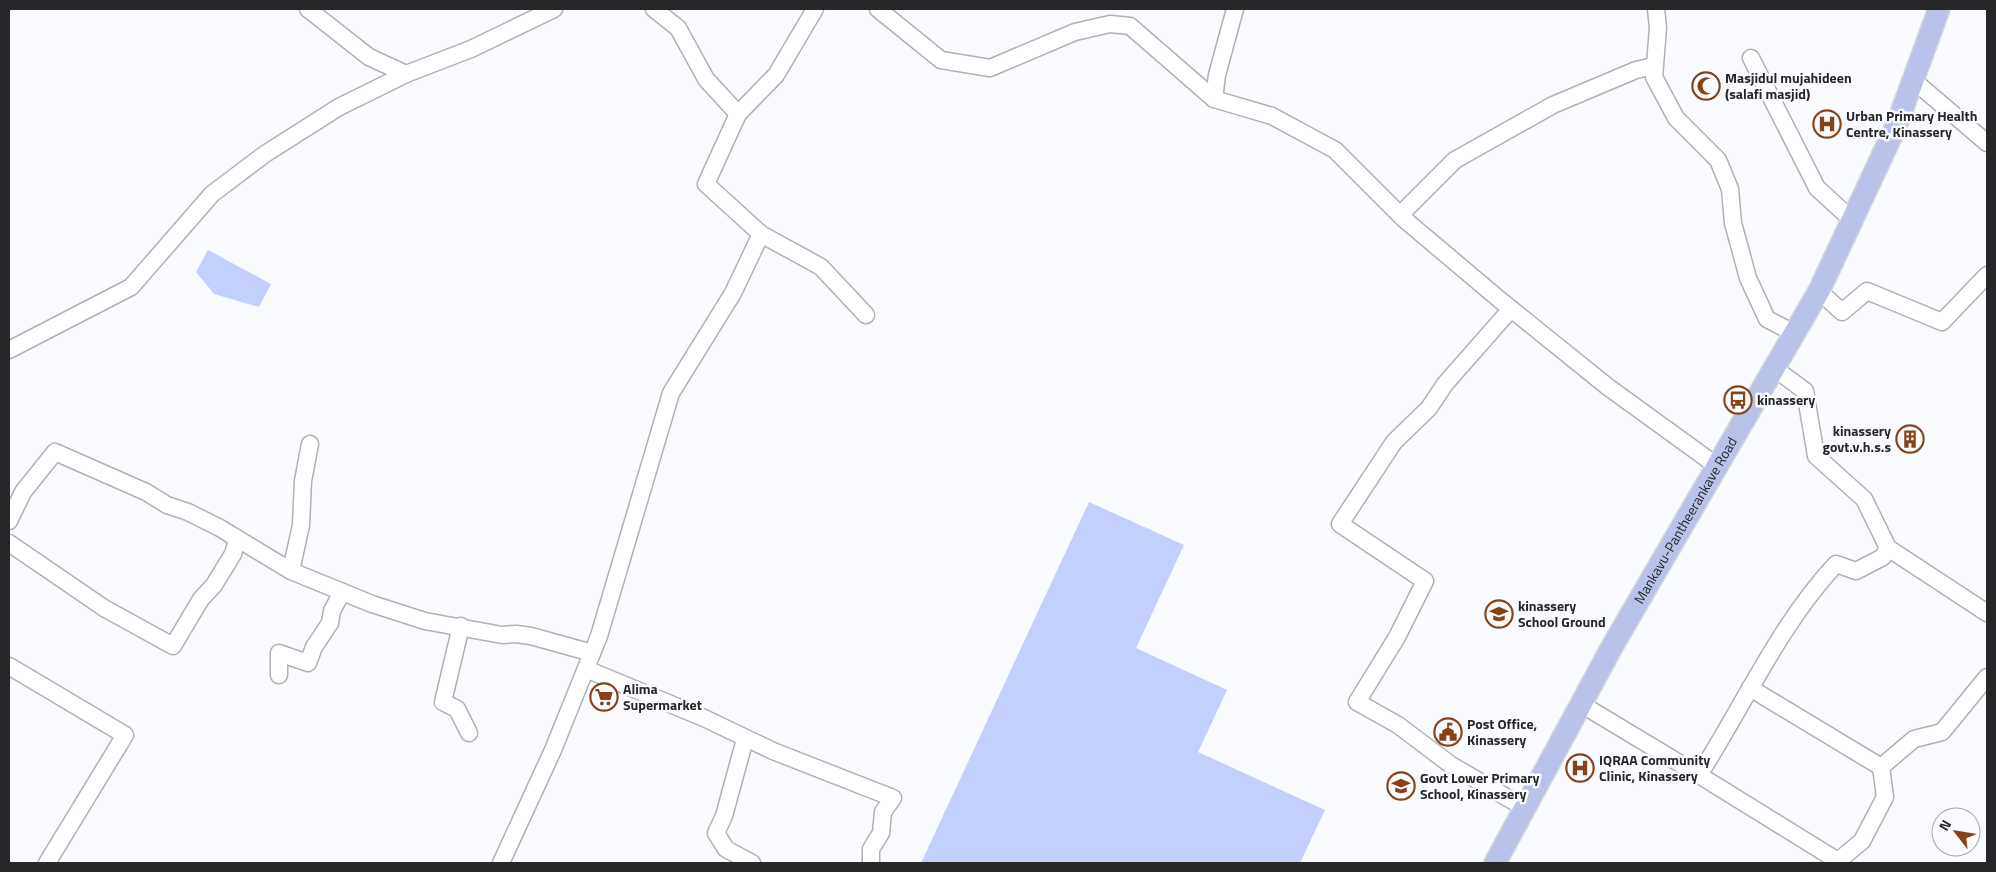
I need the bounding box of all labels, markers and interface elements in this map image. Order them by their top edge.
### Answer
place label: Masjidul mujahideen (salafi masjid) [1725,67,1852,104]
mosque icon: Masjidul mujahideen (salafi masjid) [1691,71,1721,101]
place label: Urban Primary Health Centre, Kinassery [1846,105,1977,142]
hospital icon: Urban Primary Health Centre, Kinassery [1812,109,1842,139]
bus stop icon: kinassery [1723,385,1753,415]
place label: kinassery [1757,389,1815,410]
place label: kinassery govt.v.h.s.s [1822,420,1891,457]
building icon: kinassery govt.v.h.s.s [1895,424,1925,454]
street label: Mankavu-Pantheerankave Road [1628,433,1742,607]
place label: kinassery School Ground [1518,595,1606,632]
school or university icon: kinassery School Ground [1484,599,1514,629]
place label: Alima Supermarket [623,678,702,715]
supermarket icon: Alima Supermarket [589,682,619,712]
place label: Post Office, Kinassery [1467,713,1538,750]
public building icon: Post Office, Kinassery [1433,717,1463,747]
place label: IQRAA Community Clinic, Kinassery [1599,749,1710,786]
hospital icon: IQRAA Community Clinic, Kinassery [1565,753,1595,783]
place label: Govt Lower Primary School, Kinassery [1420,767,1540,804]
school or university icon: Govt Lower Primary School, Kinassery [1386,771,1416,801]
north arrow [1931,807,1981,857]
text: N [1933,815,1956,835]

